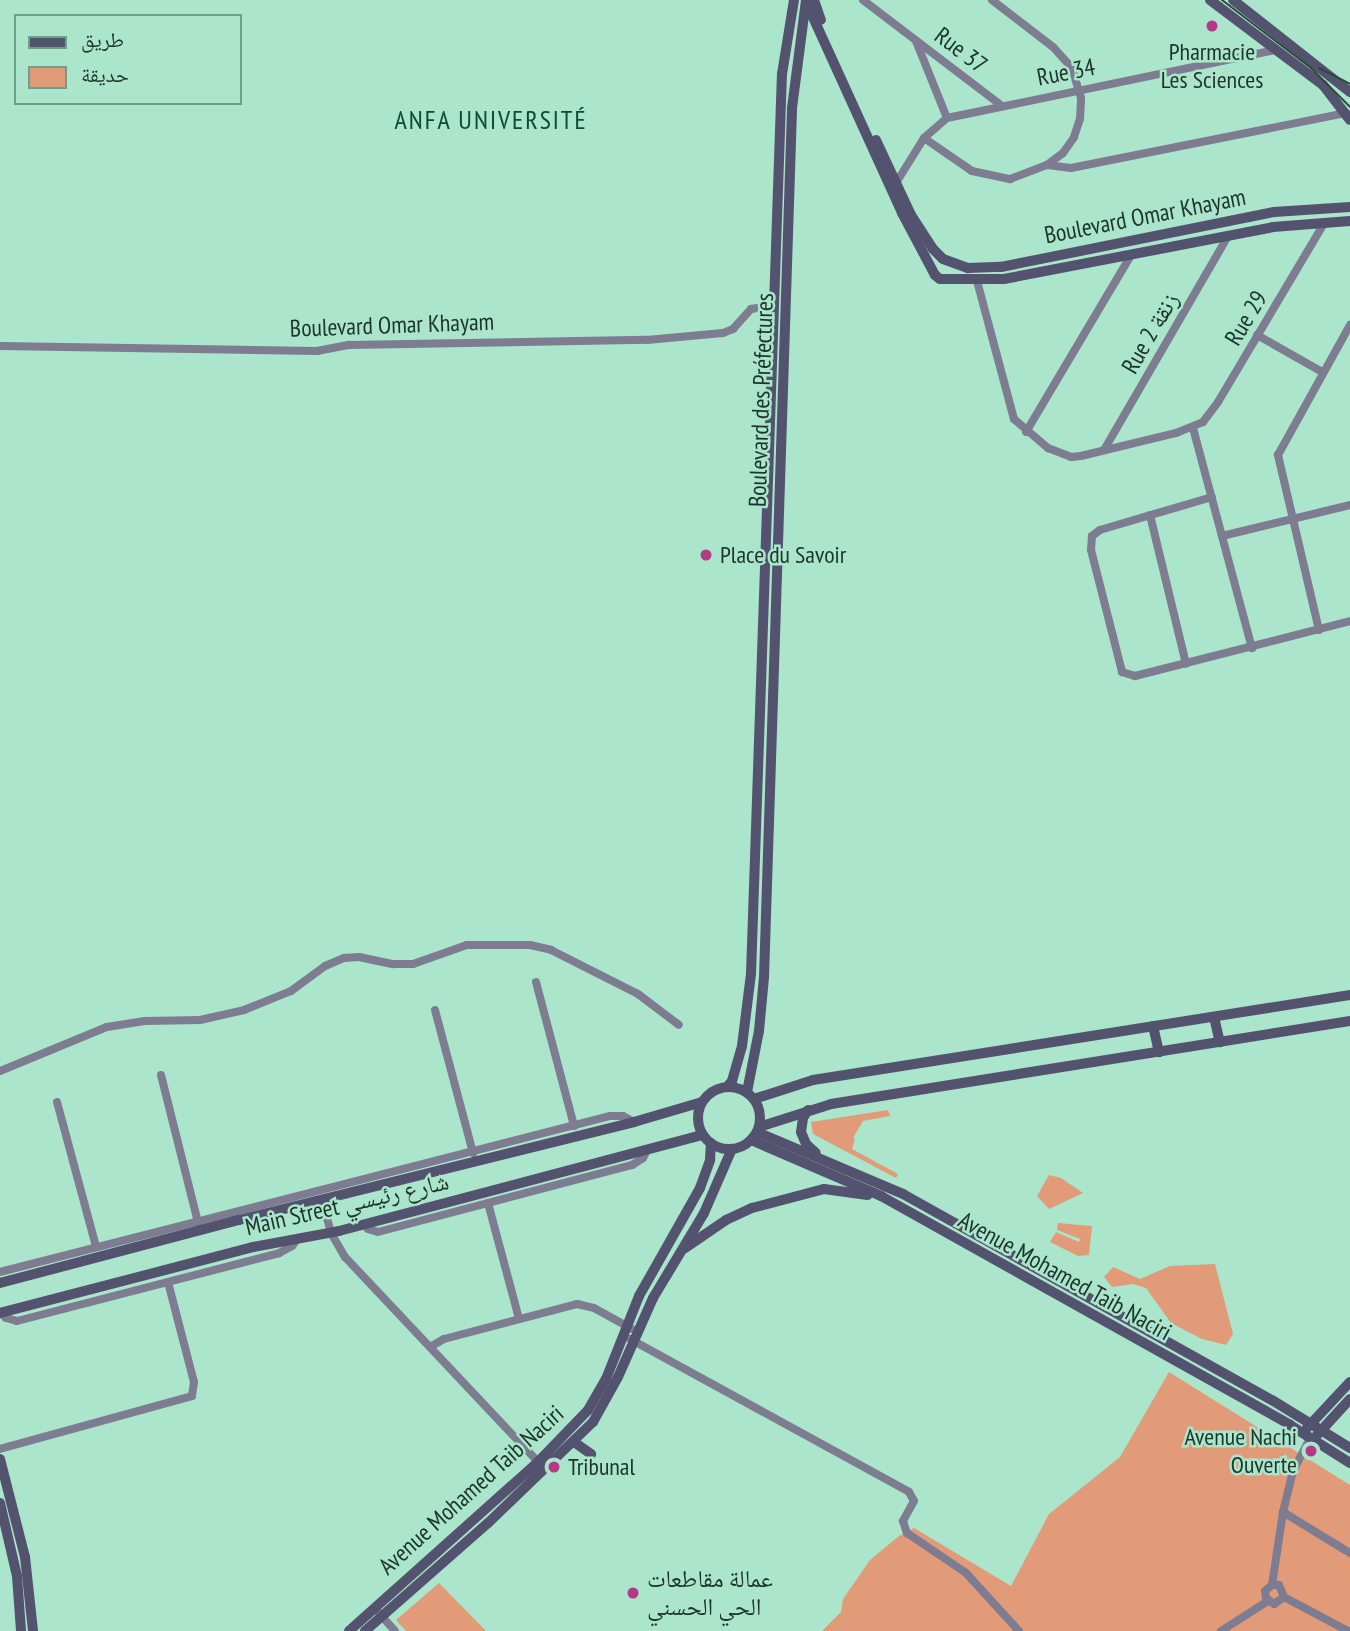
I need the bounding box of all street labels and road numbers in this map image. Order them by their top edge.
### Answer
street label: Rue 37 [929,21,993,79]
street label: Rue 34 [1035,52,1097,92]
street label: Boulevard Omar Khayam [1042,182,1248,250]
street label: Rue 29 [1219,285,1273,351]
street label: Rue 2 زنقة [1115,287,1185,379]
street label: Boulevard des Préfectures [743,292,779,508]
street label: Boulevard Omar Khayam [289,307,495,343]
street label: Main Street شارع رئيسي [242,1167,452,1241]
street label: Avenue Mohamed Taib Naciri [953,1205,1177,1347]
street label: Avenue Mohamed Taib Naciri [372,1399,570,1581]

